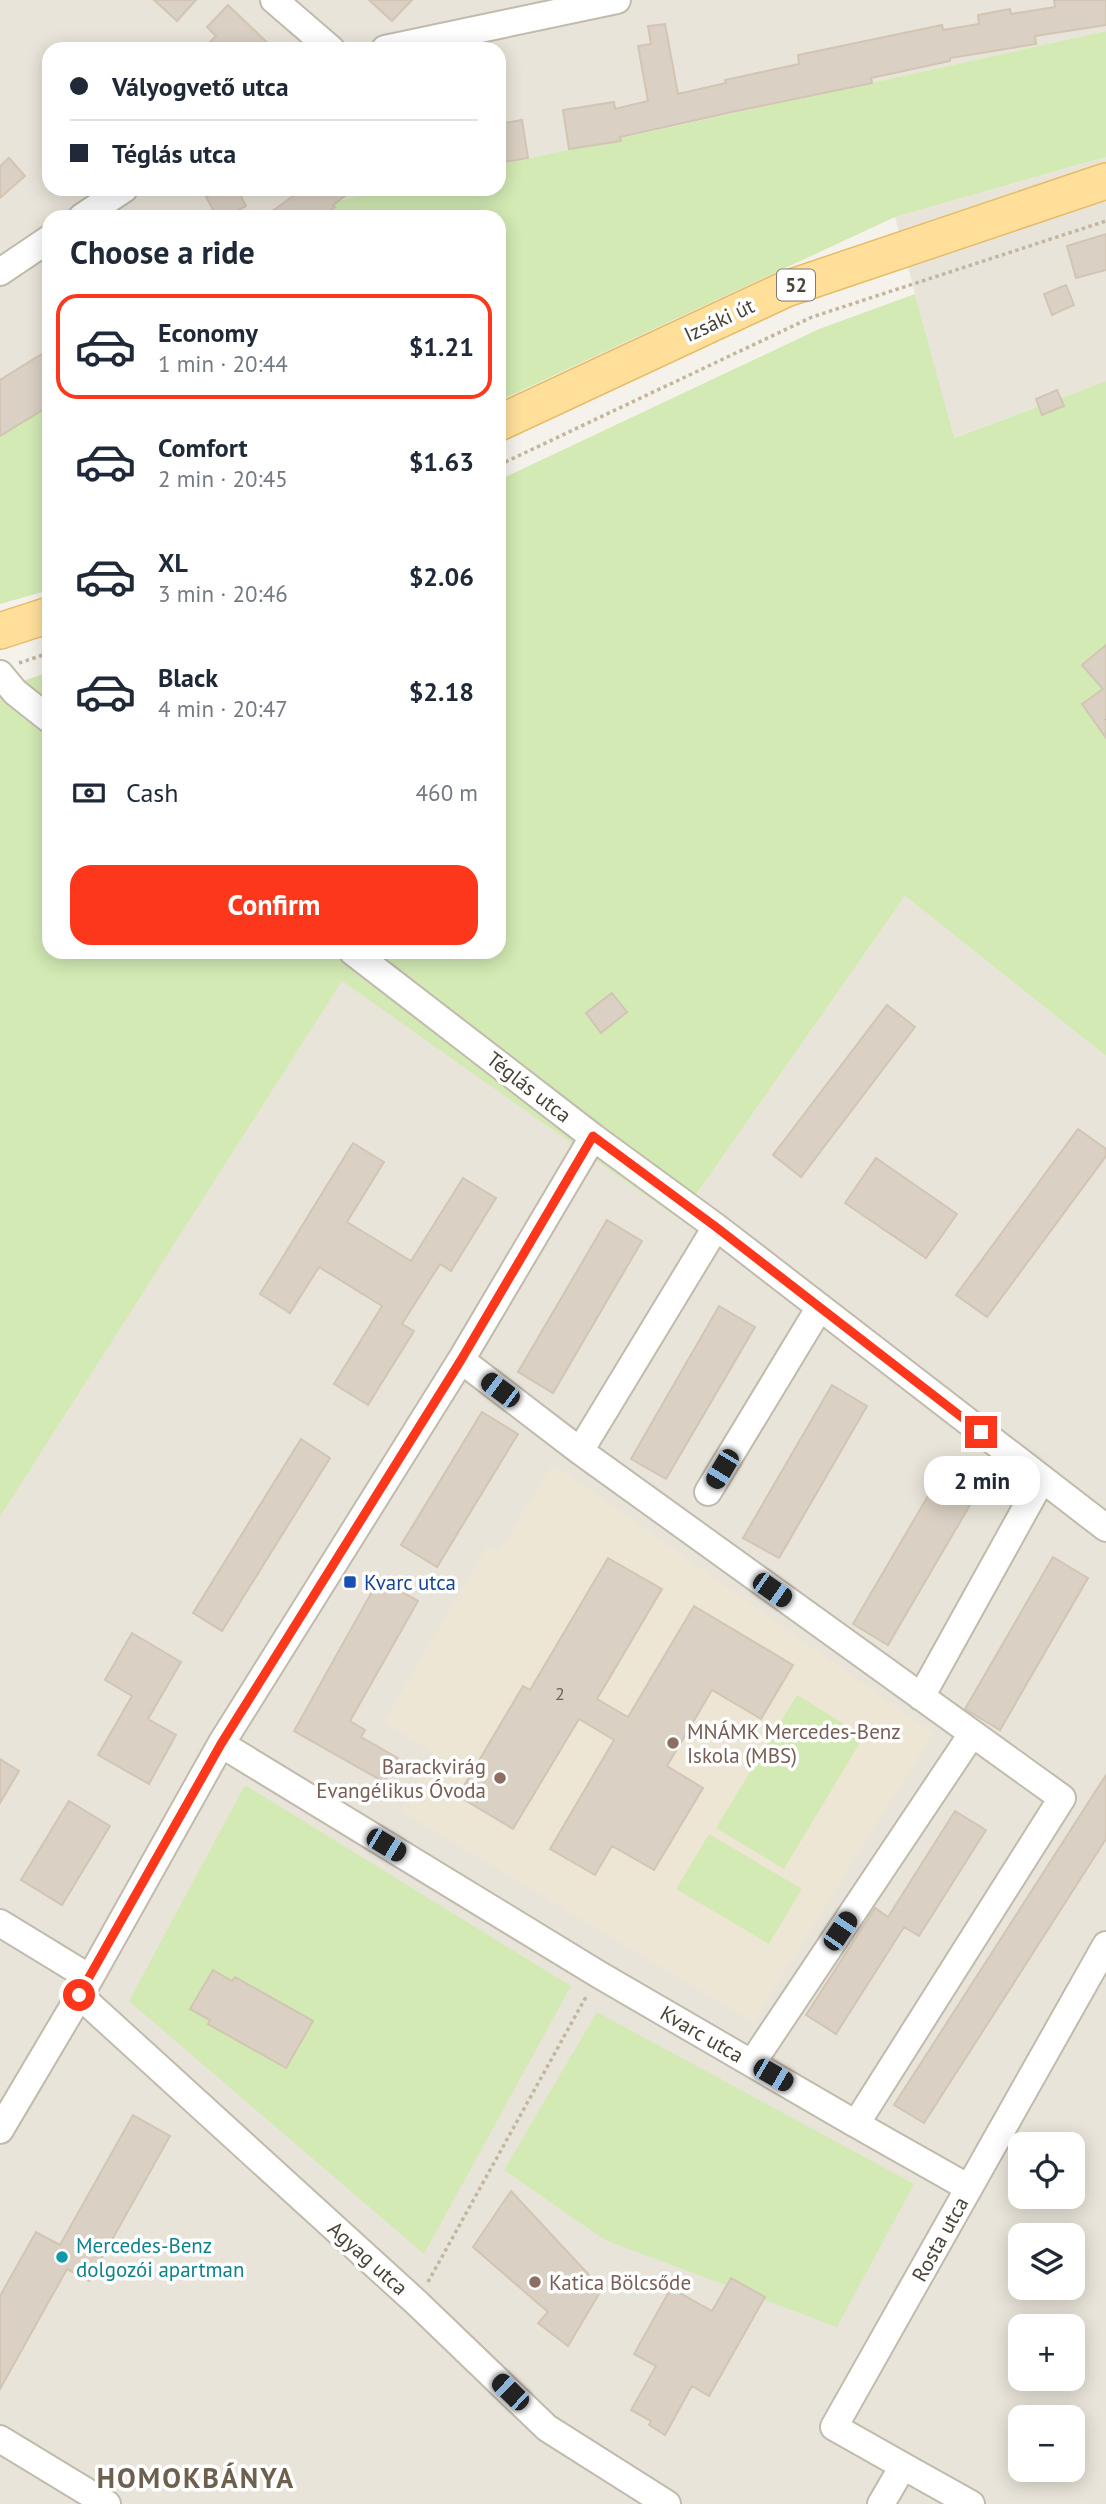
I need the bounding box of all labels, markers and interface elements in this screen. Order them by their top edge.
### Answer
text: Vályogvető utca [112,70,289,103]
text: Téglás utca [112,137,236,170]
text: Choose a ride [70,231,255,273]
road number: 52 [777,270,815,300]
street label: Izsáki út [680,292,758,348]
icon: car [74,315,137,378]
text: Economy [158,316,258,349]
text: $1.21 [409,330,474,363]
text: 1 min · 20:44 [158,349,288,378]
icon: car [74,430,137,493]
text: Comfort [158,431,248,464]
text: $1.63 [409,445,474,478]
text: 2 min · 20:45 [158,464,288,493]
icon: car [74,545,137,608]
text: XL [158,546,188,579]
text: $2.06 [409,560,474,593]
text: 3 min · 20:46 [158,579,288,608]
icon: car [74,660,137,723]
text: Black [158,661,218,694]
text: $2.18 [409,675,474,708]
text: 4 min · 20:47 [158,694,288,723]
icon: cash [70,774,108,812]
text: Cash [126,776,178,809]
text: 460 m [416,778,478,807]
button: Confirm [70,865,478,945]
street label: Téglás utca [481,1046,577,1128]
car [477,1369,524,1411]
route end [965,1416,997,1448]
car [703,1446,742,1492]
callout: 2 min [923,1456,1039,1506]
text: 2 min [954,1466,1010,1495]
place label: Kvarc utca [364,1569,456,1596]
car [749,1569,796,1611]
marker: Kvarc utca [342,1574,358,1590]
house number: 2 [555,1682,565,1705]
place label: MNÁMK Mercedes-Benz Iskola (MBS) [687,1718,901,1769]
marker: MNÁMK Mercedes-Benz Iskola (MBS) [665,1735,681,1751]
place label: Barackvirág Evangélikus Óvoda [316,1753,486,1804]
marker: Barackvirág Evangélikus Óvoda [492,1770,508,1786]
car [363,1825,410,1865]
car [820,1908,861,1954]
route start [63,1979,95,2011]
street label: Kvarc utca [655,1999,749,2069]
car [750,2055,797,2095]
map controls [1008,2132,1085,2482]
button: locate [1008,2132,1085,2209]
street label: Rosta utca [906,2192,974,2286]
street label: Agyag utca [322,2215,414,2301]
button: layers [1008,2223,1085,2300]
place label: Mercedes-Benz dolgozói apartman [76,2232,244,2283]
marker: Mercedes-Benz dolgozói apartman [54,2249,70,2265]
place label: Katica Bölcsőde [549,2269,691,2296]
marker: Katica Bölcsőde [527,2274,543,2290]
button: + [1008,2314,1085,2391]
car [488,2370,533,2414]
button: − [1008,2405,1085,2482]
district label: HOMOKBÁNYA [97,2459,295,2496]

